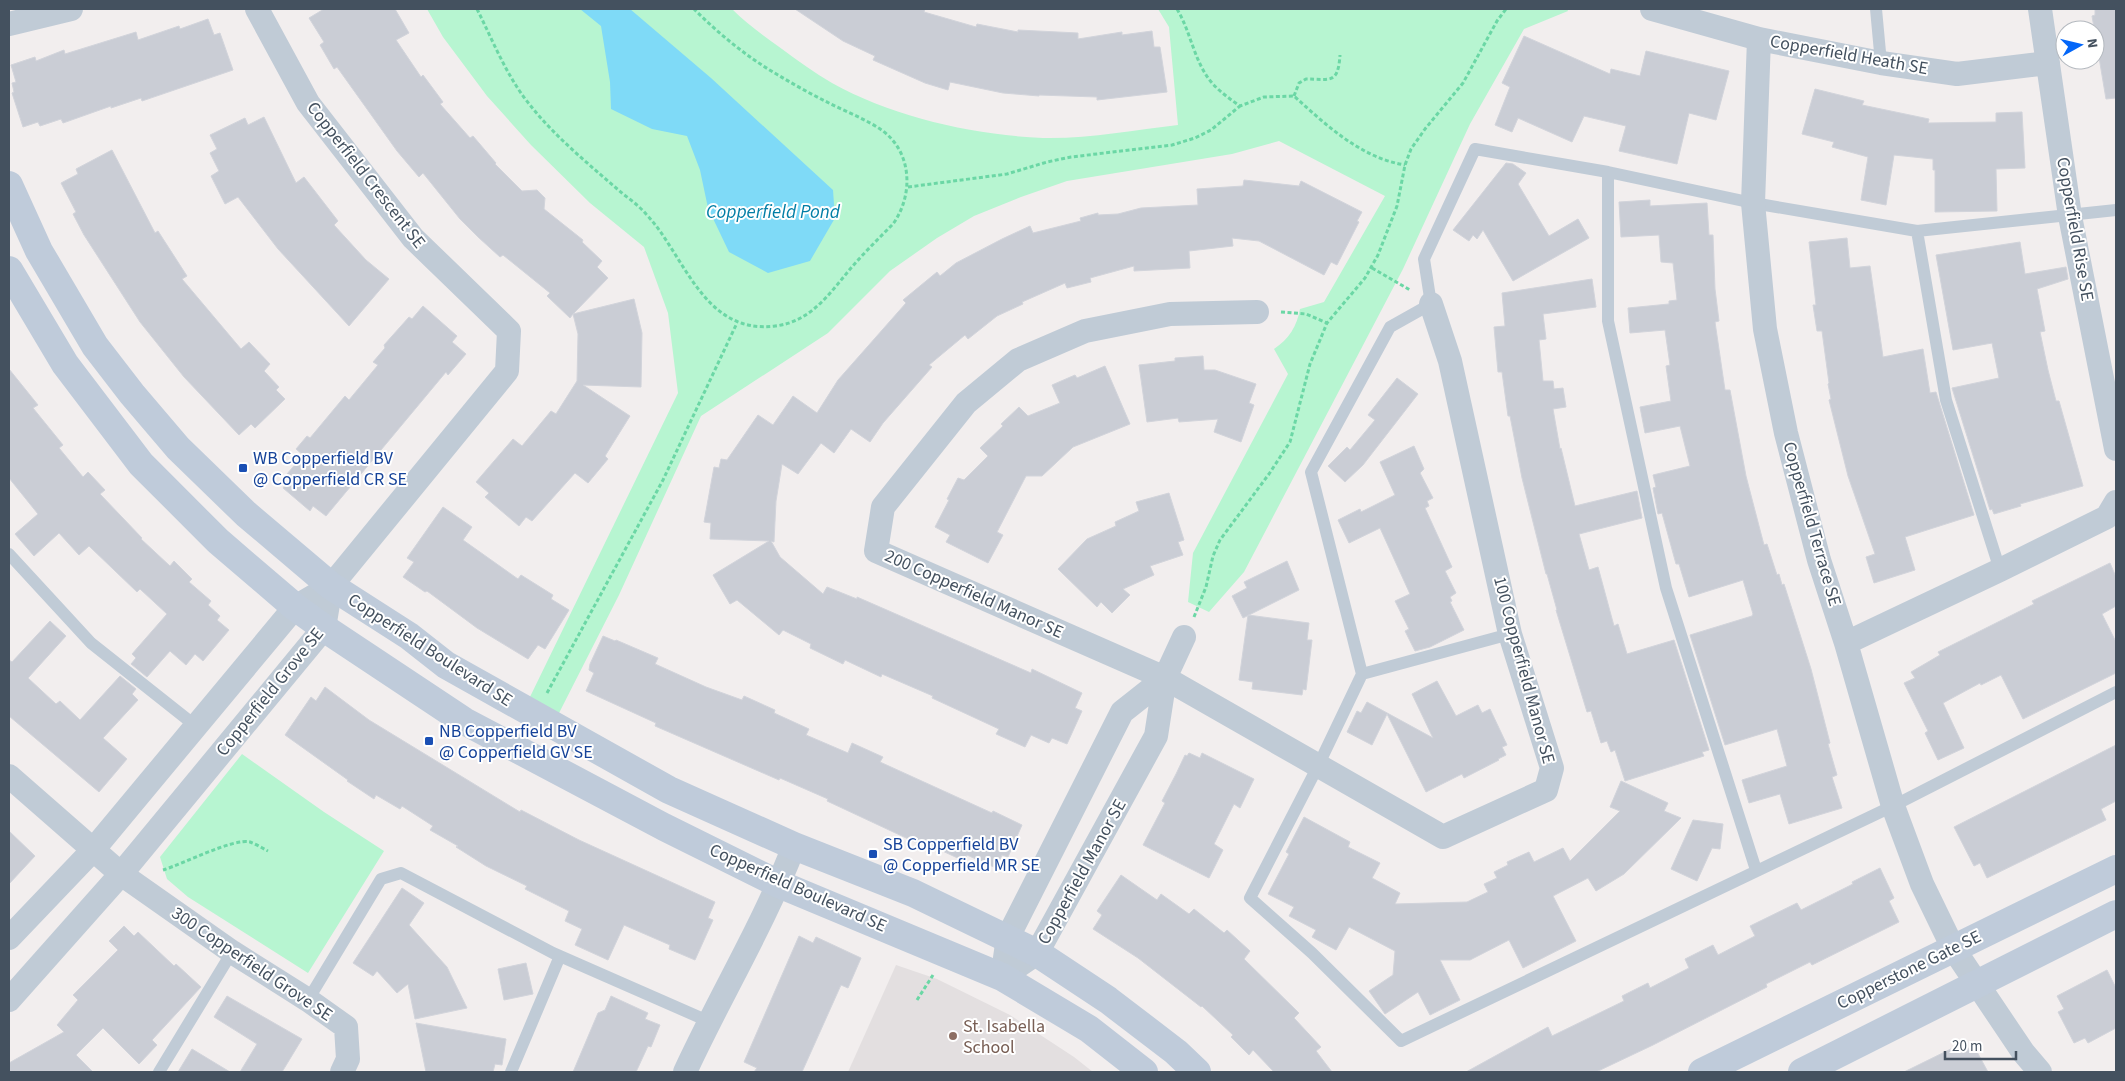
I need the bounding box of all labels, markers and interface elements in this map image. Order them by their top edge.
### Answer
north arrow [2055,20,2105,70]
street label: Copperfield Heath SE [1768,29,1930,81]
text: N [2081,37,2102,49]
street label: Copperfield Crescent SE [301,96,431,254]
street label: Copperfield Rise SE [2050,155,2100,303]
water label: Copperfield Pond [706,199,841,226]
street label: Copperfield Terrace SE [1777,439,1847,609]
place label: WB Copperfield BV @ Copperfield CR SE [253,446,407,492]
marker: WB Copperfield BV @ Copperfield CR SE [237,462,249,474]
street label: 200 Copperfield Manor SE [881,543,1067,645]
street label: 100 Copperfield Manor SE [1487,573,1561,767]
street label: Copperfield Boulevard SE [343,587,517,713]
street label: Copperfield Grove SE [210,622,330,762]
place label: NB Copperfield BV @ Copperfield GV SE [439,719,593,765]
marker: NB Copperfield BV @ Copperfield GV SE [423,735,435,747]
street label: Copperfield Manor SE [1032,795,1132,949]
place label: SB Copperfield BV @ Copperfield MR SE [883,832,1040,878]
street label: Copperfield Boulevard SE [705,838,891,938]
marker: SB Copperfield BV @ Copperfield MR SE [867,848,879,860]
street label: 300 Copperfield Grove SE [167,901,337,1027]
street label: Copperstone Gate SE [1833,924,1985,1016]
place label: St. Isabella School [963,1014,1045,1060]
scale bar [1945,1028,2016,1060]
marker: St. Isabella School [947,1030,959,1042]
text: 20 m [1952,1036,1982,1057]

